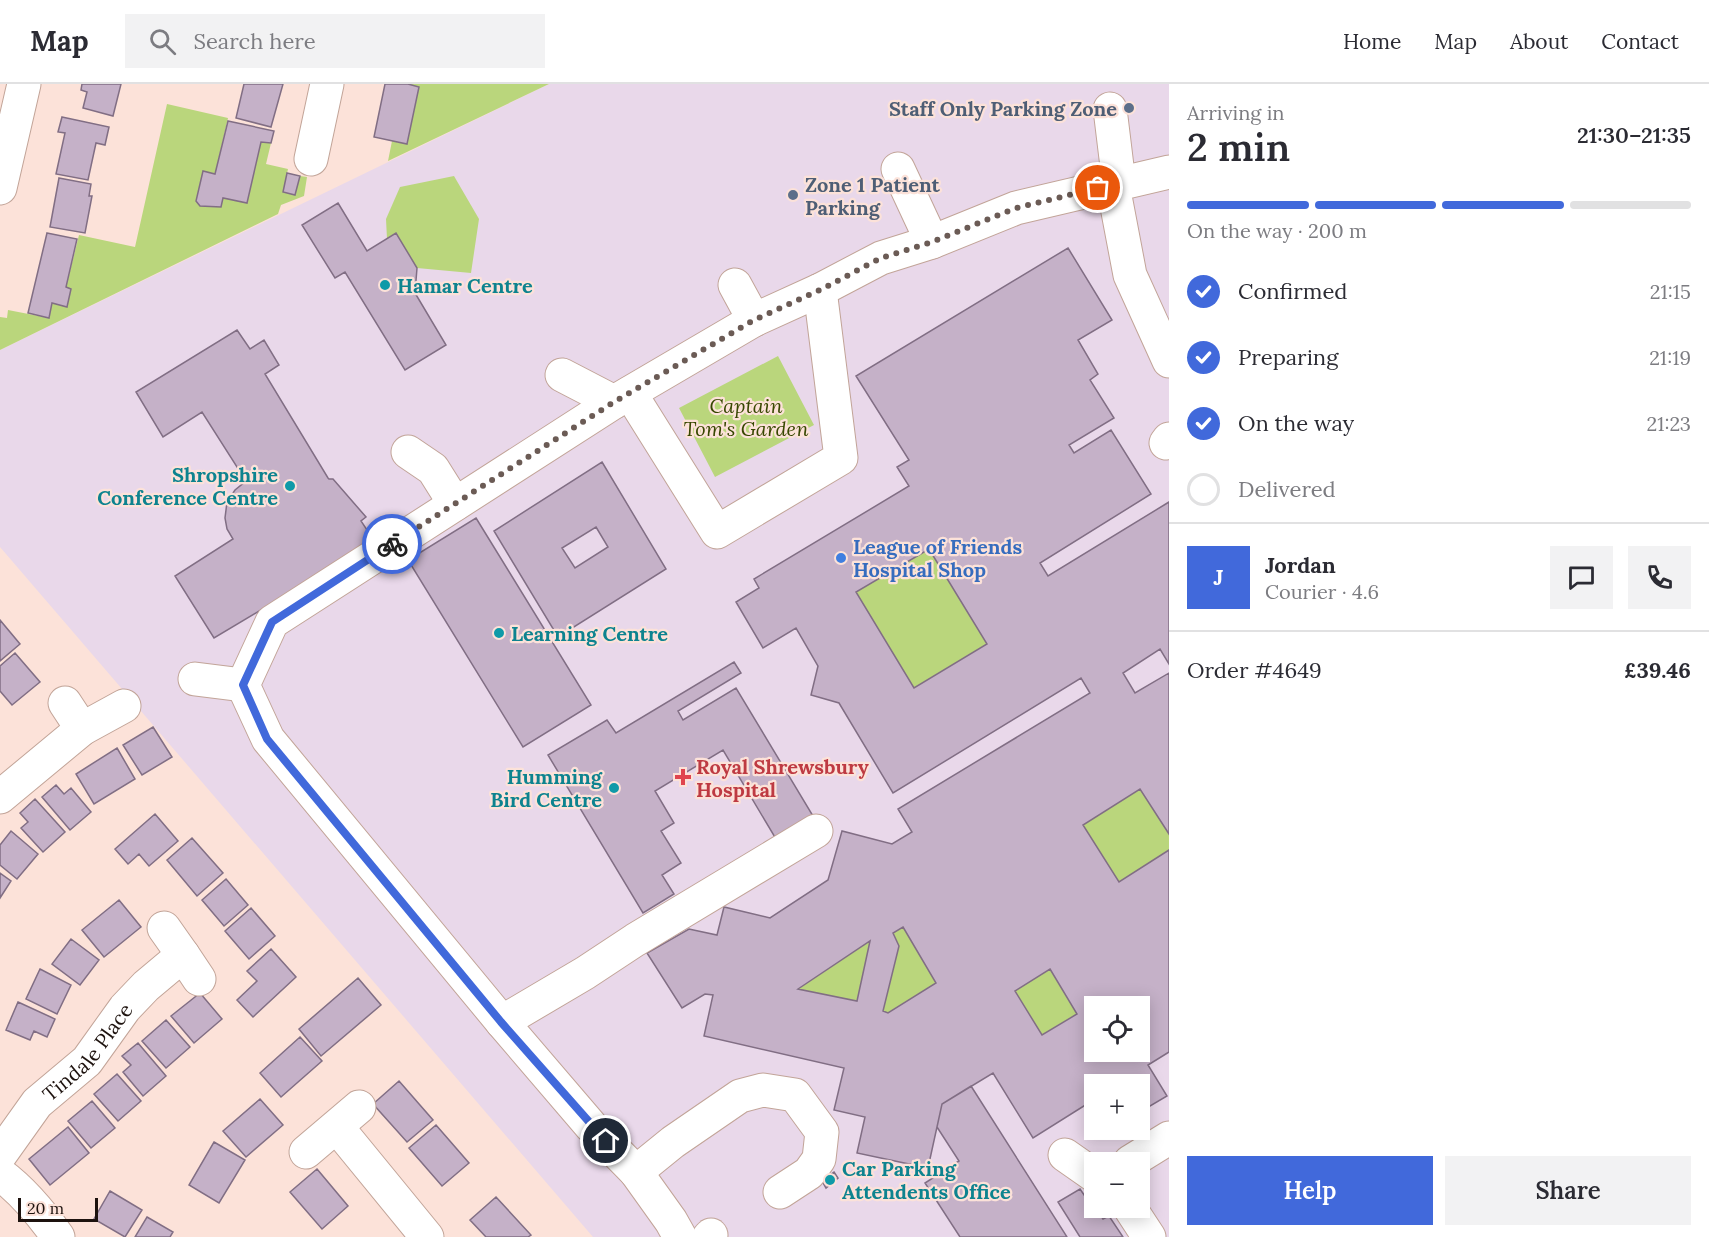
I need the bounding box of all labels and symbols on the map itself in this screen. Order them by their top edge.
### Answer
place label: Staff Only Parking Zone [889,96,1117,121]
marker: Staff Only Parking Zone [1122,101,1136,115]
pin [1072,162,1123,213]
place label: Zone 1 Patient Parking [805,172,941,220]
marker: Zone 1 Patient Parking [786,188,800,202]
place label: Hamar Centre [397,273,533,298]
marker: Hamar Centre [378,278,392,292]
park label: Captain Tom's Garden [684,393,809,441]
place label: Shropshire Conference Centre [97,462,278,510]
marker: Shropshire Conference Centre [283,479,297,493]
courier [362,514,422,574]
place label: League of Friends Hospital Shop [853,534,1022,582]
marker: League of Friends Hospital Shop [834,551,848,565]
place label: Learning Centre [511,621,668,646]
marker: Learning Centre [492,626,506,640]
place label: Royal Shrewsbury Hospital [696,754,869,802]
place label: Humming Bird Centre [490,764,603,812]
marker: Royal Shrewsbury Hospital [674,768,692,786]
marker: Humming Bird Centre [607,781,621,795]
street label: Tindale Place [37,998,137,1106]
pin [580,1115,631,1166]
place label: Car Parking Attendents Office [842,1156,1011,1204]
marker: Car Parking Attendents Office [823,1173,837,1187]
scale bar [18,1195,98,1222]

